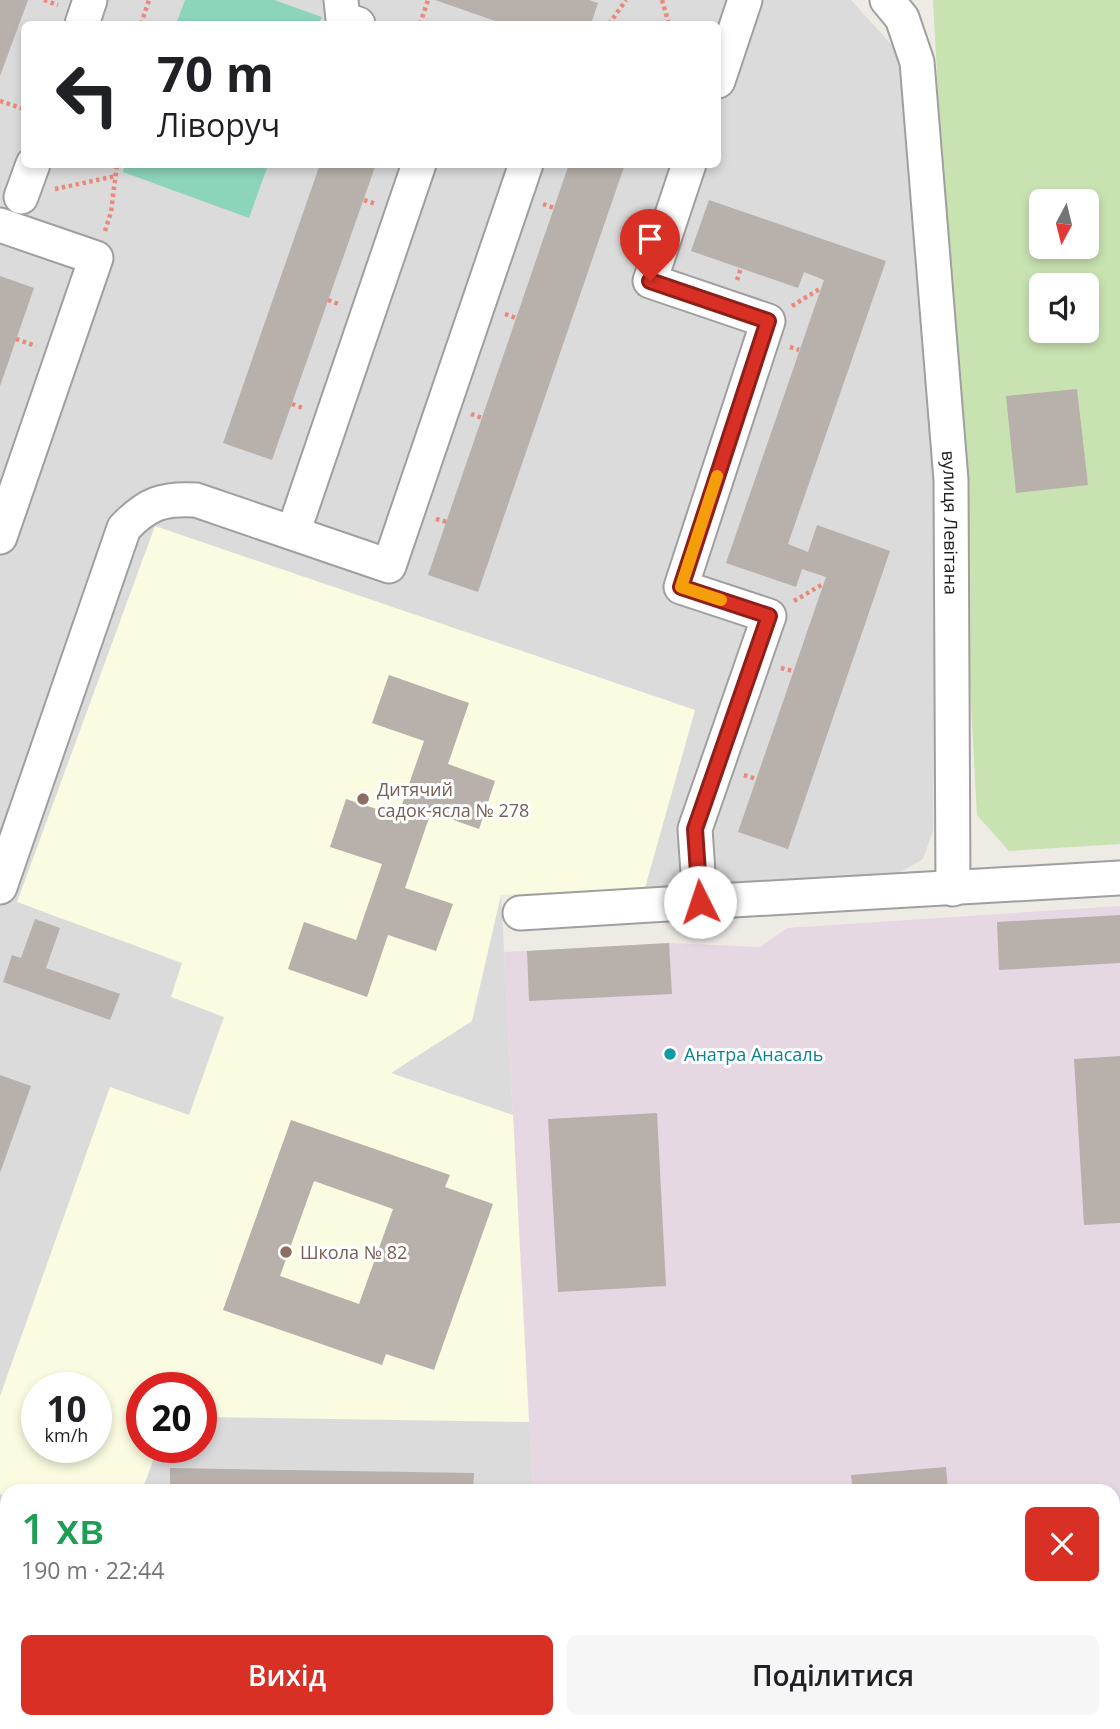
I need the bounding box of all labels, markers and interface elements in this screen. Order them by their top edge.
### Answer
text: 70 m [157,40,274,106]
icon: left [42,49,133,140]
text: Ліворуч [157,103,280,146]
north arrow [1029,189,1099,259]
map controls [1029,189,1099,343]
pin [620,209,680,281]
icon: arrive [631,220,669,258]
button: sound [1029,273,1099,343]
street label: вулиця Левітана [937,450,964,595]
place label: Дитячий садок-ясла № 278 [377,777,529,822]
marker: Дитячий садок-ясла № 278 [355,791,371,807]
position arrow [663,865,737,939]
place label: Анатра Анасаль [684,1042,823,1066]
marker: Анатра Анасаль [662,1046,678,1062]
place label: Школа № 82 [300,1240,407,1264]
marker: Школа № 82 [278,1244,294,1260]
speed limit sign: 20 [126,1372,217,1463]
text: 10 [46,1385,87,1432]
text: km/h [45,1423,88,1447]
text: 1 хв [21,1499,104,1556]
button: close [1025,1507,1099,1581]
text: 190 m · 22:44 [21,1554,164,1586]
button: Вихід [21,1635,553,1715]
button: Поділитися [567,1635,1099,1715]

